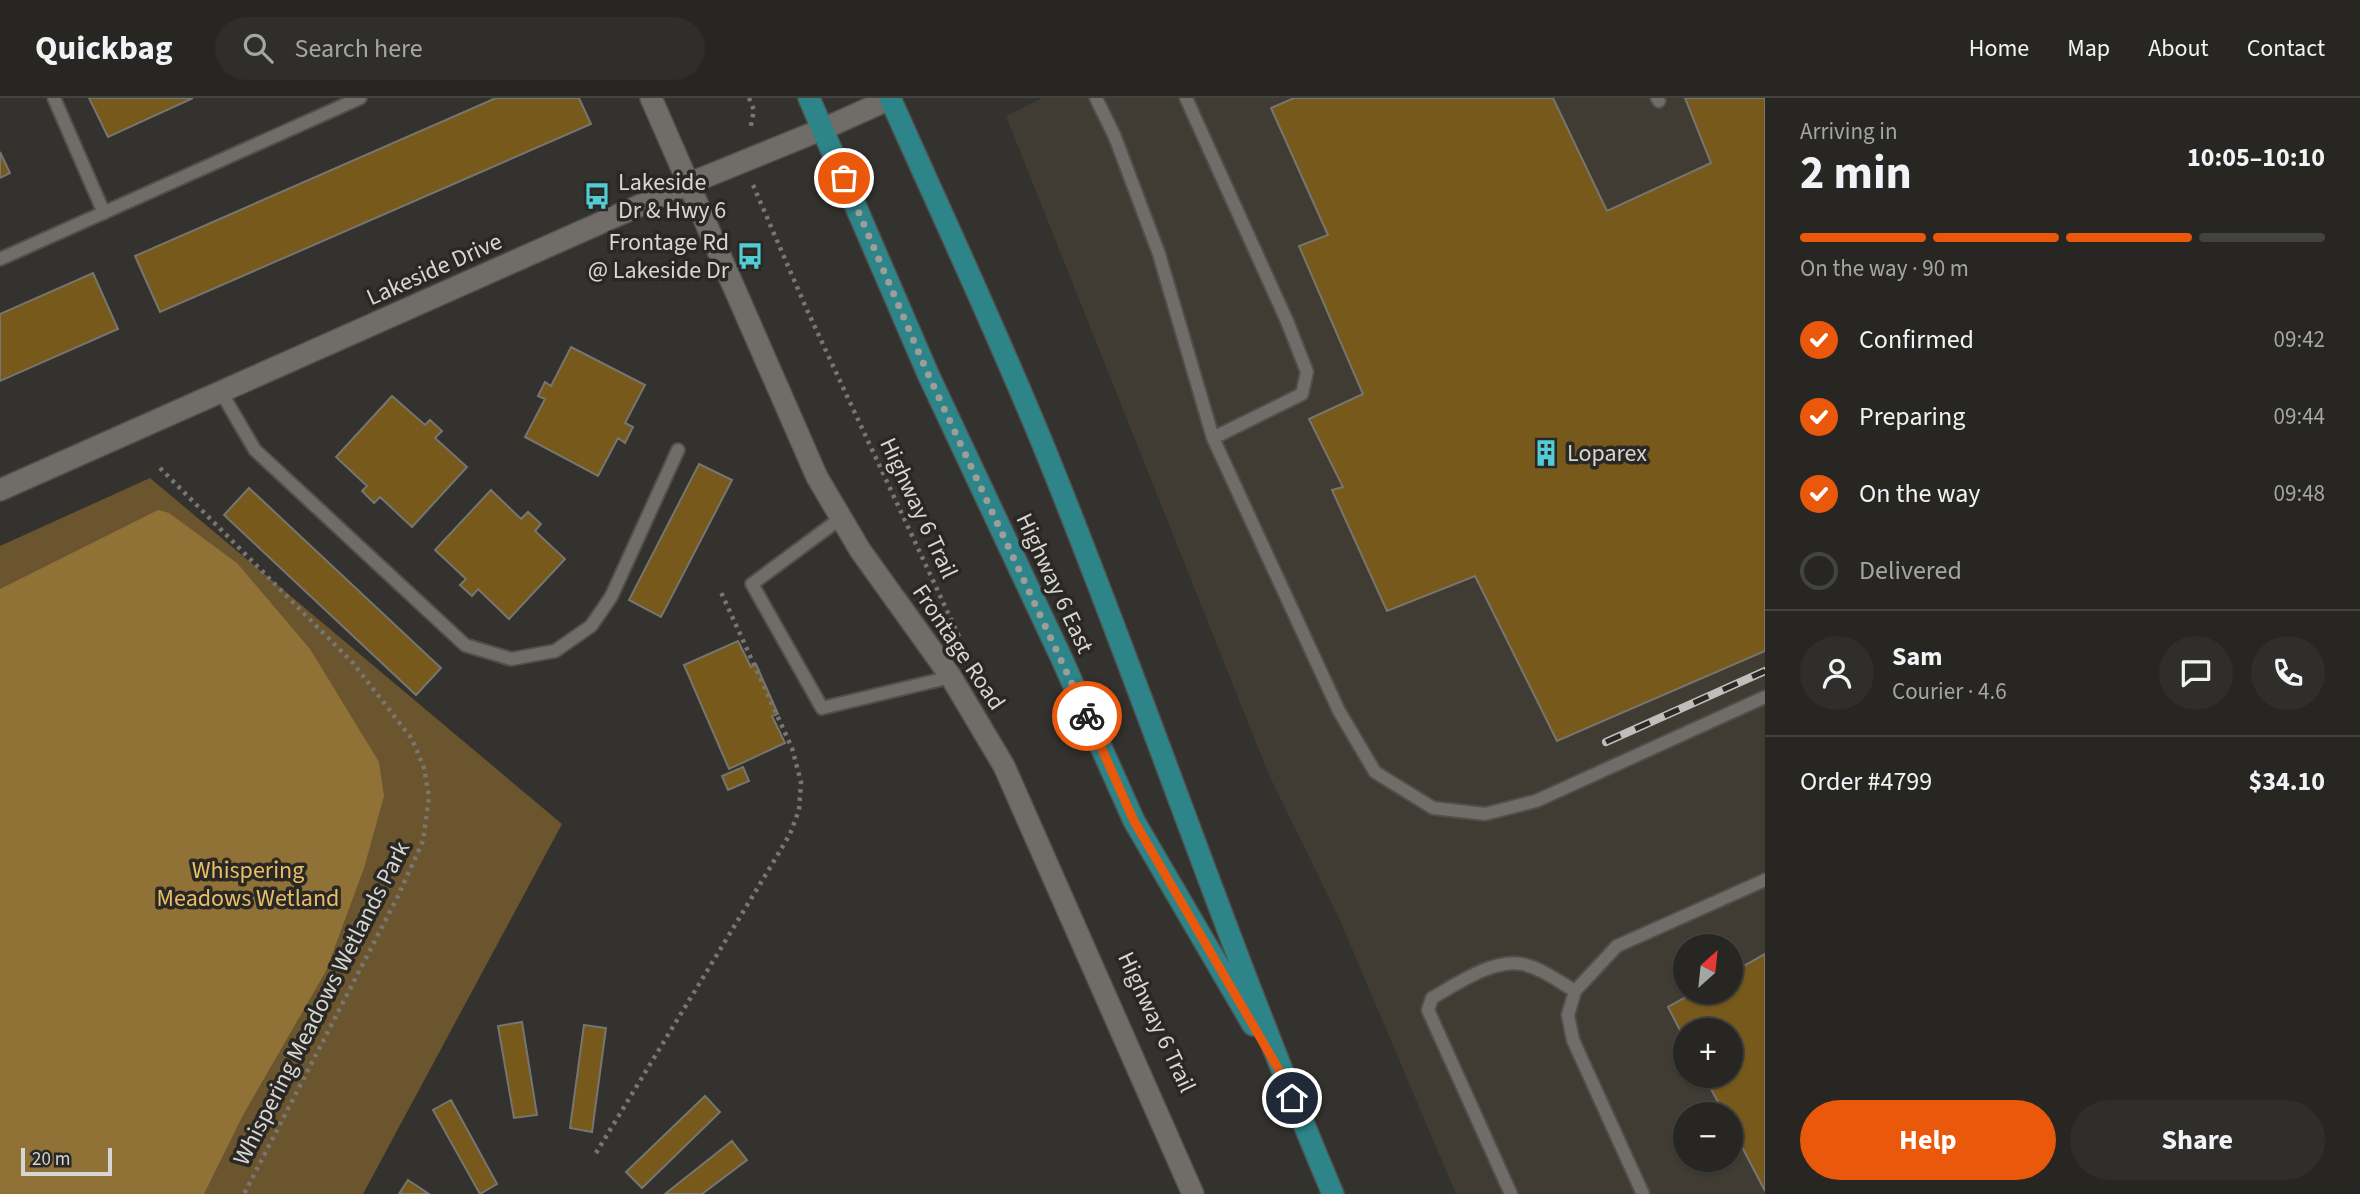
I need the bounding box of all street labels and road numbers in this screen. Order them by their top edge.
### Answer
street label: Lakeside Drive [361,224,508,315]
street label: Highway 6 Trail [871,432,967,585]
street label: Highway 6 East [1007,507,1102,659]
street label: Frontage Road [903,577,1014,717]
street label: Whispering Meadows Wetlands Park [224,835,419,1171]
street label: Highway 6 Trail [1109,946,1205,1099]

